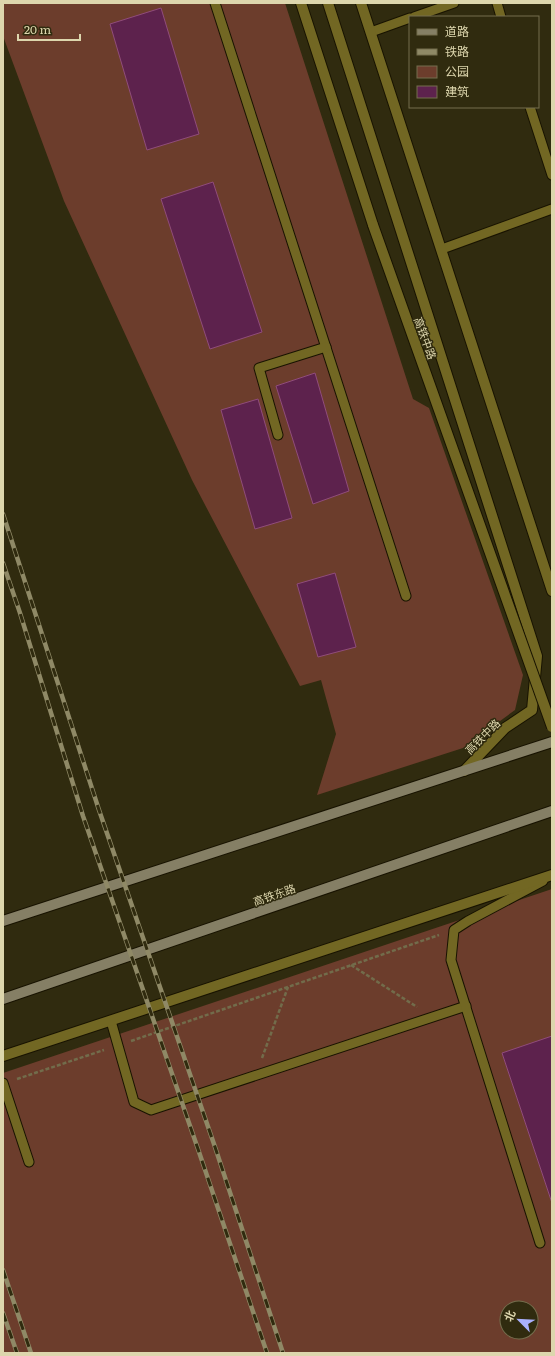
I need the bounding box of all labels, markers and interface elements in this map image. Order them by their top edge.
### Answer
scale bar [18,16,80,42]
legend [409,16,539,108]
text: 20 m [24,20,51,38]
text: 道路 [445,22,469,40]
text: 铁路 [445,42,469,60]
text: 公园 [445,62,469,80]
text: 建筑 [445,82,469,100]
street label: 高铁中路 [411,315,441,361]
street label: 高铁中路 [461,715,503,757]
street label: 高铁东路 [251,879,297,909]
north arrow [499,1300,539,1340]
text: 北 [499,1307,518,1324]

